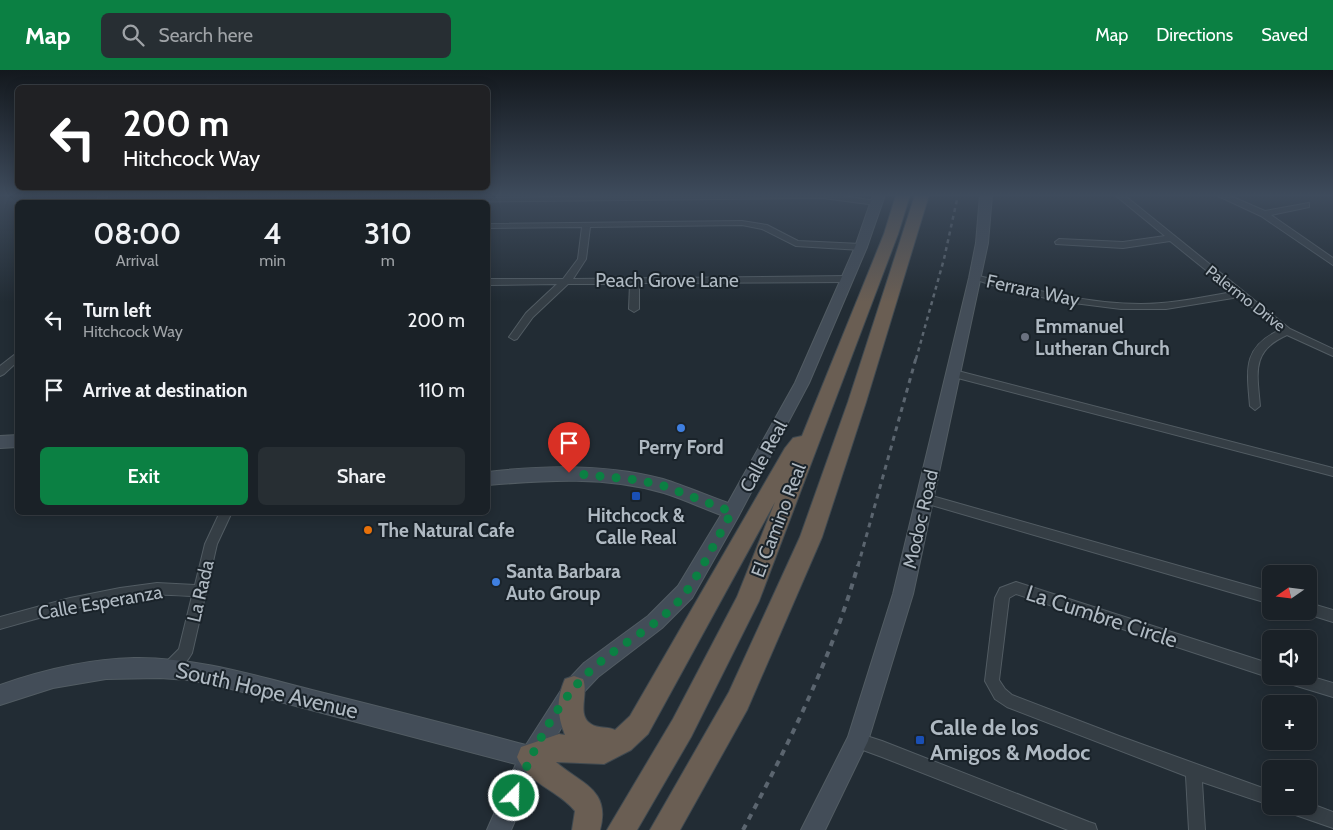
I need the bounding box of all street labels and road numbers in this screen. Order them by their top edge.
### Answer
street label: Palermo Drive [1202,261,1289,335]
street label: Peach Grove Lane [595,269,739,292]
street label: Ferrara Way [984,269,1082,312]
street label: Calle Real [735,416,792,496]
street label: El Camino Real [746,459,811,581]
street label: Modoc Road [898,467,943,571]
street label: La Rada [182,558,219,624]
street label: La Cumbre Circle [1023,579,1181,654]
street label: Calle Esperanza [36,580,164,625]
street label: South Hope Avenue [173,656,361,725]

